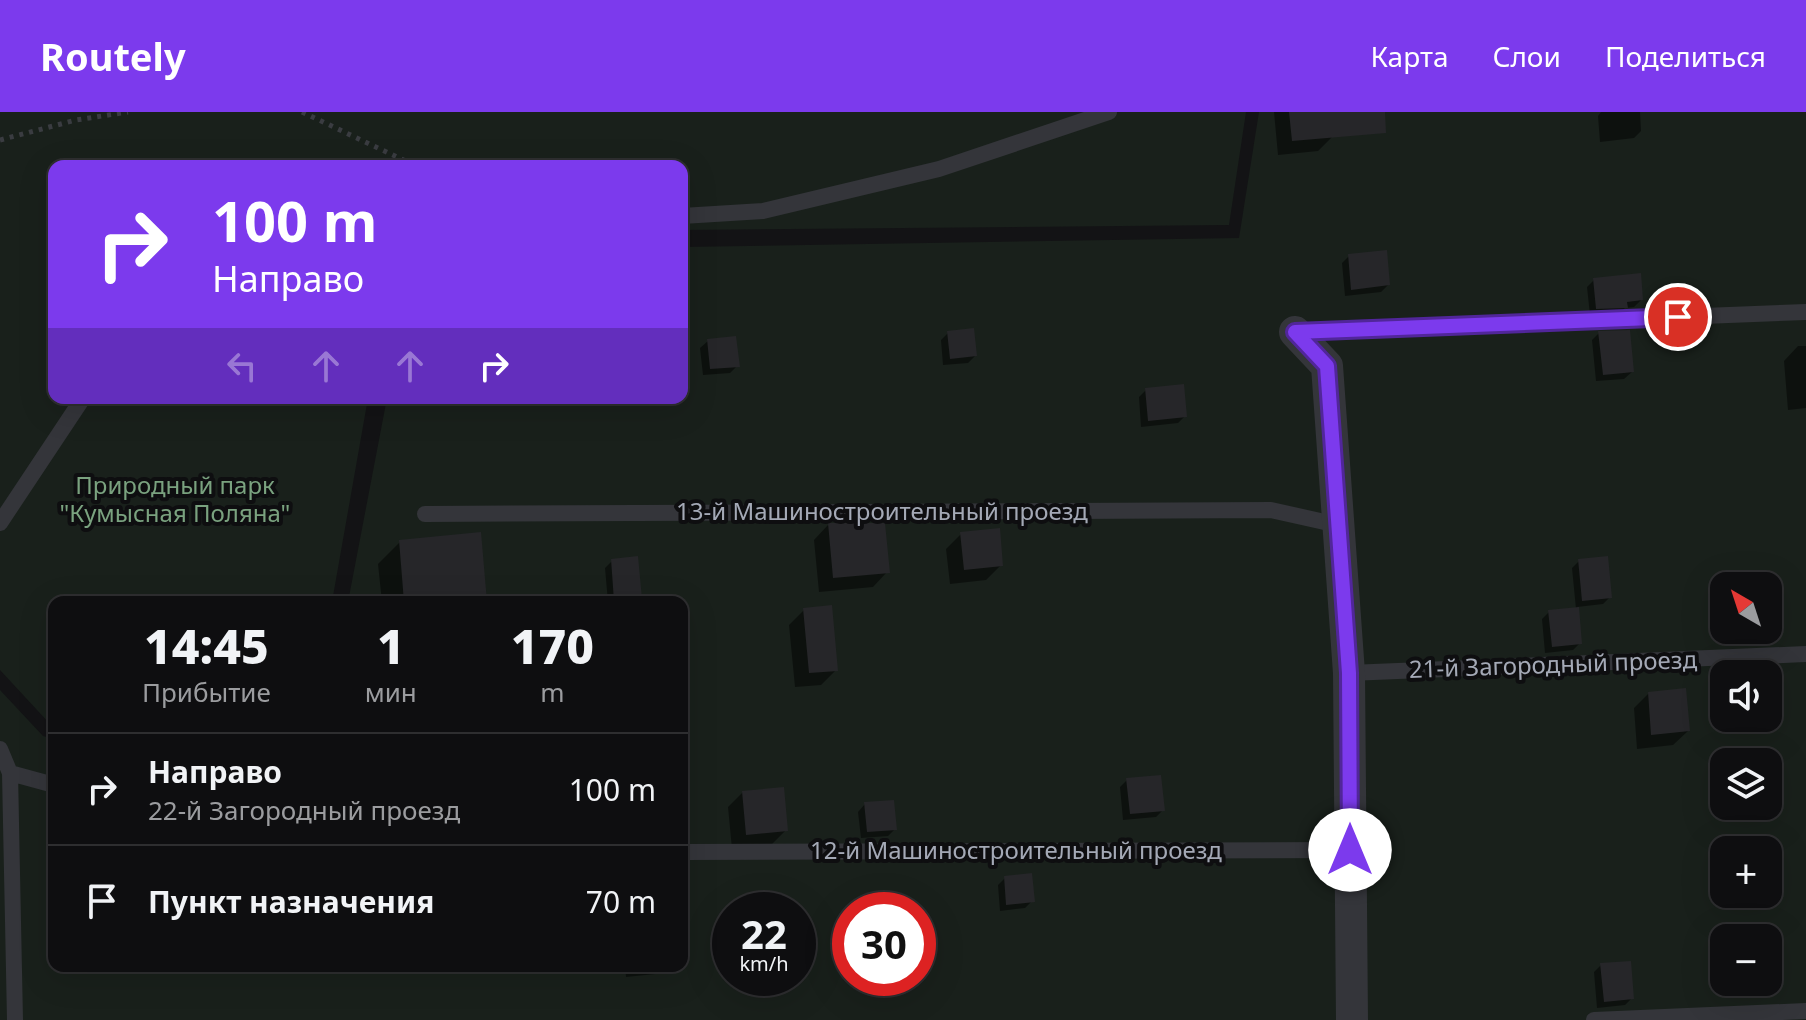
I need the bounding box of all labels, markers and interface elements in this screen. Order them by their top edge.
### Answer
text: Routely [40,30,186,82]
text: Карта [1370,37,1449,75]
text: Слои [1493,37,1561,75]
text: Поделиться [1605,37,1766,75]
text: 100 m [212,182,377,258]
icon: right [80,192,184,296]
text: Направо [212,254,364,303]
pin [1644,283,1712,351]
icon: arrive [1656,295,1700,339]
icon: left [220,344,264,388]
icon: ahead [304,344,348,388]
icon: ahead [388,344,432,388]
icon: right [472,344,516,388]
park label: Природный парк "Кумысная Поляна" [60,468,290,529]
street label: 13-й Машиностроительный проезд [676,494,1088,527]
north arrow [1710,572,1782,644]
map controls [1710,572,1782,996]
text: 14:45 [144,613,269,678]
text: 1 [377,613,405,678]
text: 170 [511,613,594,678]
street label: 21-й Загородный проезд [1408,642,1698,685]
button: sound [1710,660,1782,732]
text: Прибытие [142,674,271,710]
text: мин [365,674,417,710]
text: m [540,674,565,710]
button: layers [1710,748,1782,820]
text: Направо [148,751,282,792]
icon: right [80,767,124,811]
text: 100 m [569,769,656,810]
text: 22-й Загородный проезд [148,792,460,828]
position arrow [1308,808,1392,892]
street label: 12-й Машиностроительный проезд [810,833,1222,866]
button: + [1710,836,1782,908]
icon: arrive [80,879,124,923]
text: Пункт назначения [148,881,434,922]
text: 70 m [586,881,656,922]
speed limit sign: 30 [832,892,936,996]
text: 22 [741,906,787,961]
button: − [1710,924,1782,996]
text: km/h [739,950,789,977]

